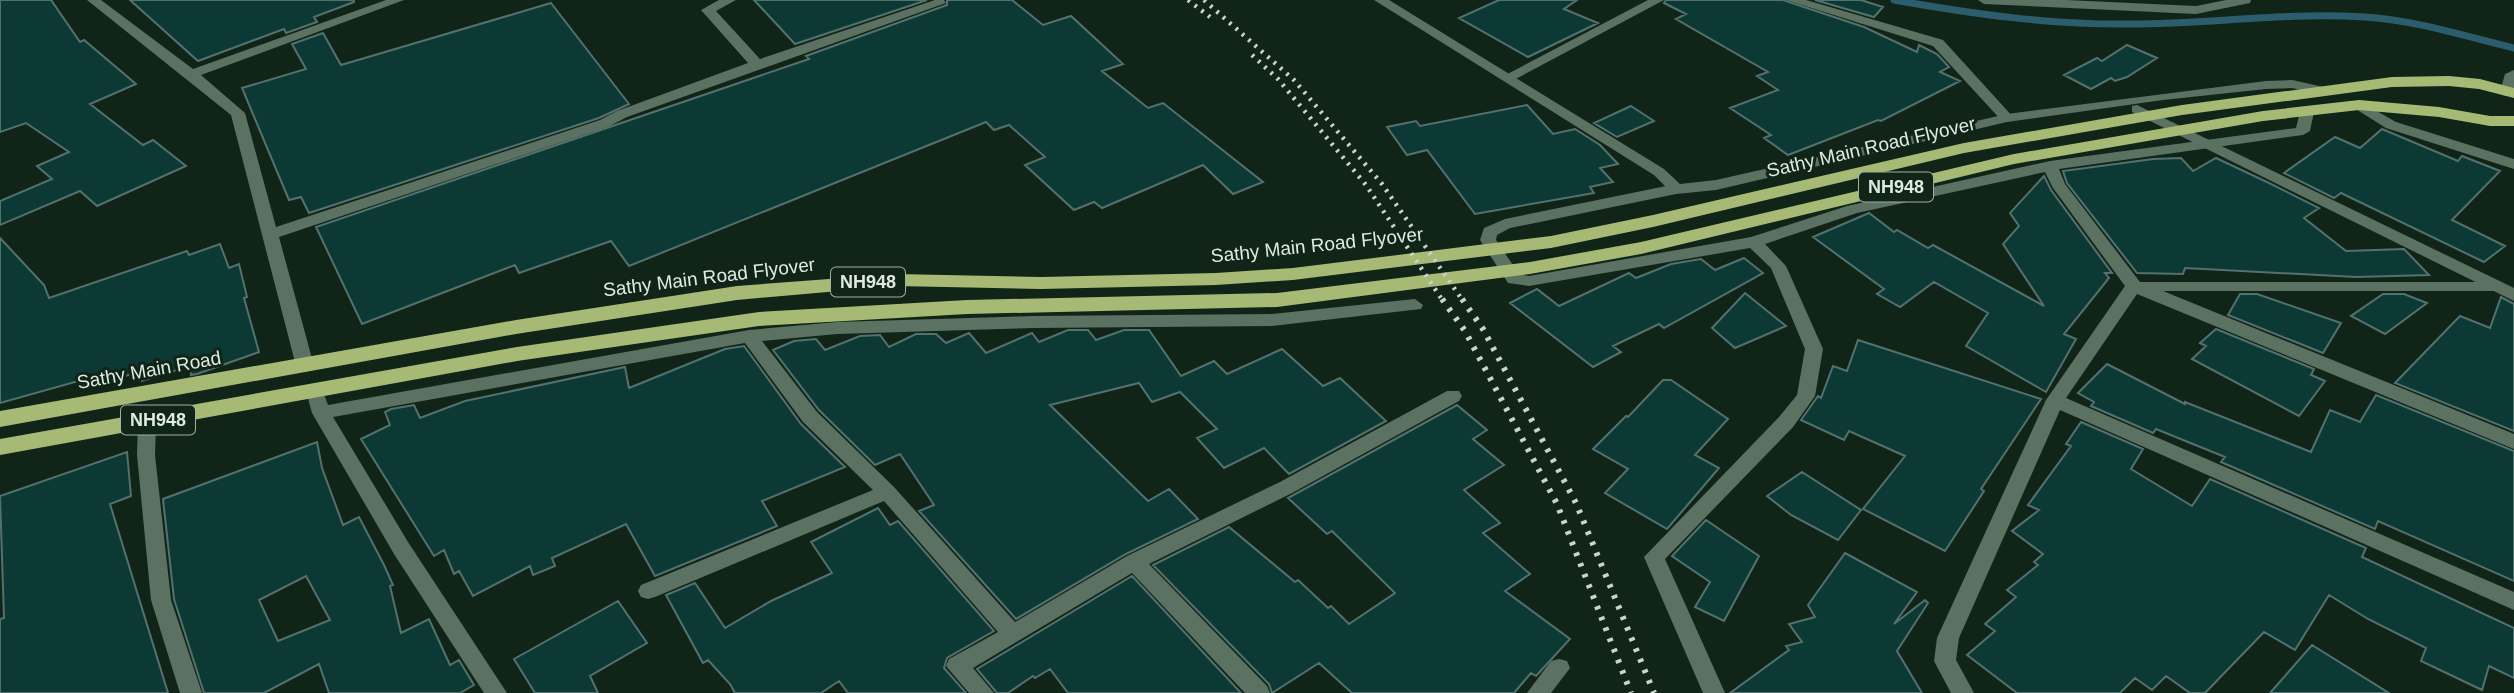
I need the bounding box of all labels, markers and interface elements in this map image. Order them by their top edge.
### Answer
street label: Sathy Main Road Flyover [1765,113,1978,181]
road number: NH948 [1859,172,1933,202]
street label: Sathy Main Road Flyover [1210,223,1425,267]
street label: Sathy Main Road Flyover [602,253,817,300]
road number: NH948 [831,268,905,296]
street label: Sathy Main Road [75,347,223,393]
road number: NH948 [121,406,195,434]

